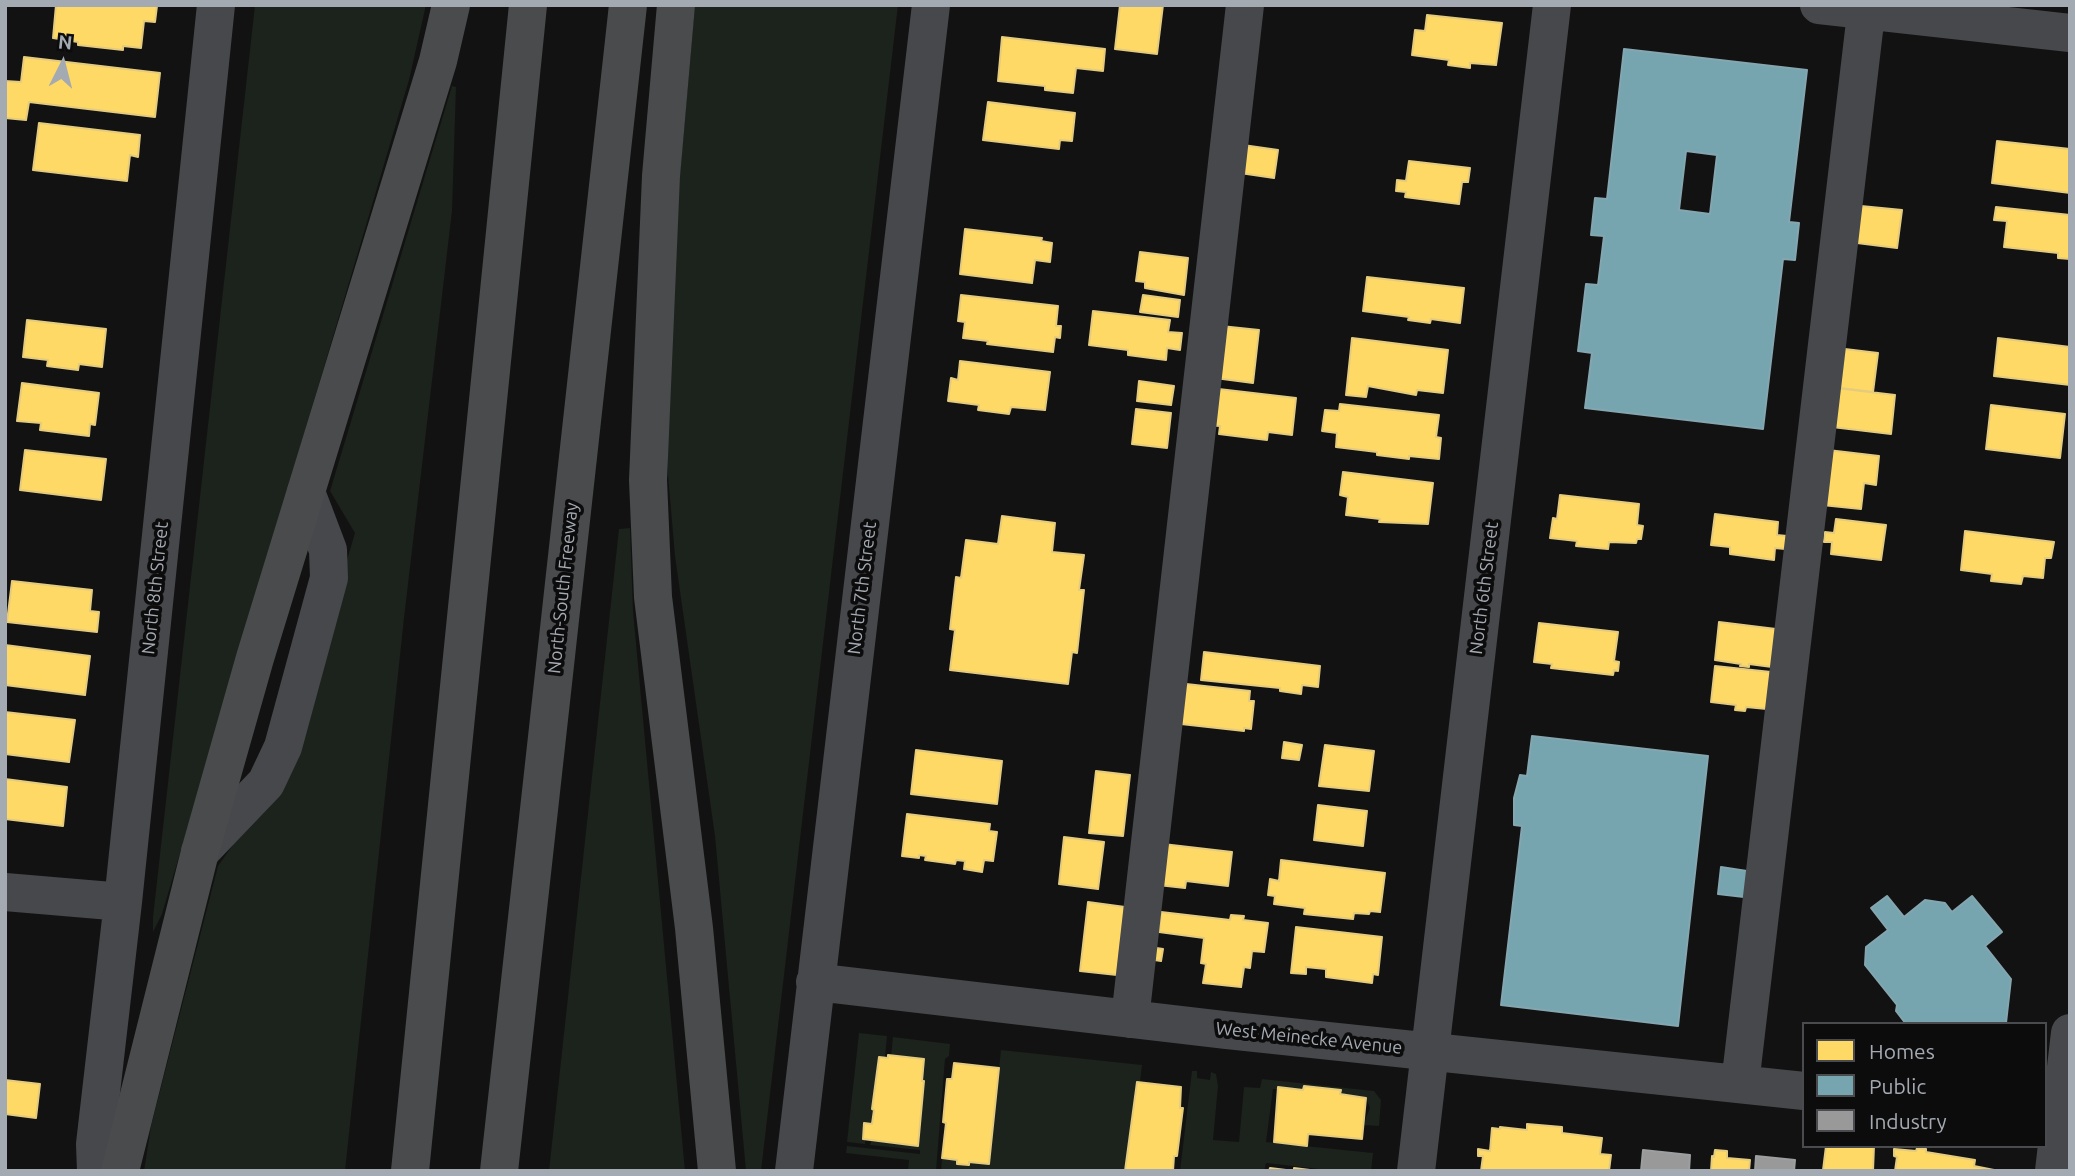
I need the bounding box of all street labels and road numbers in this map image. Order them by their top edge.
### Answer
street label: North-South Freeway [543,501,583,675]
street label: North 8th Street [137,520,173,656]
street label: North 7th Street [843,520,881,656]
street label: North 6th Street [1465,520,1503,656]
street label: West Meinecke Avenue [1215,1017,1403,1059]

